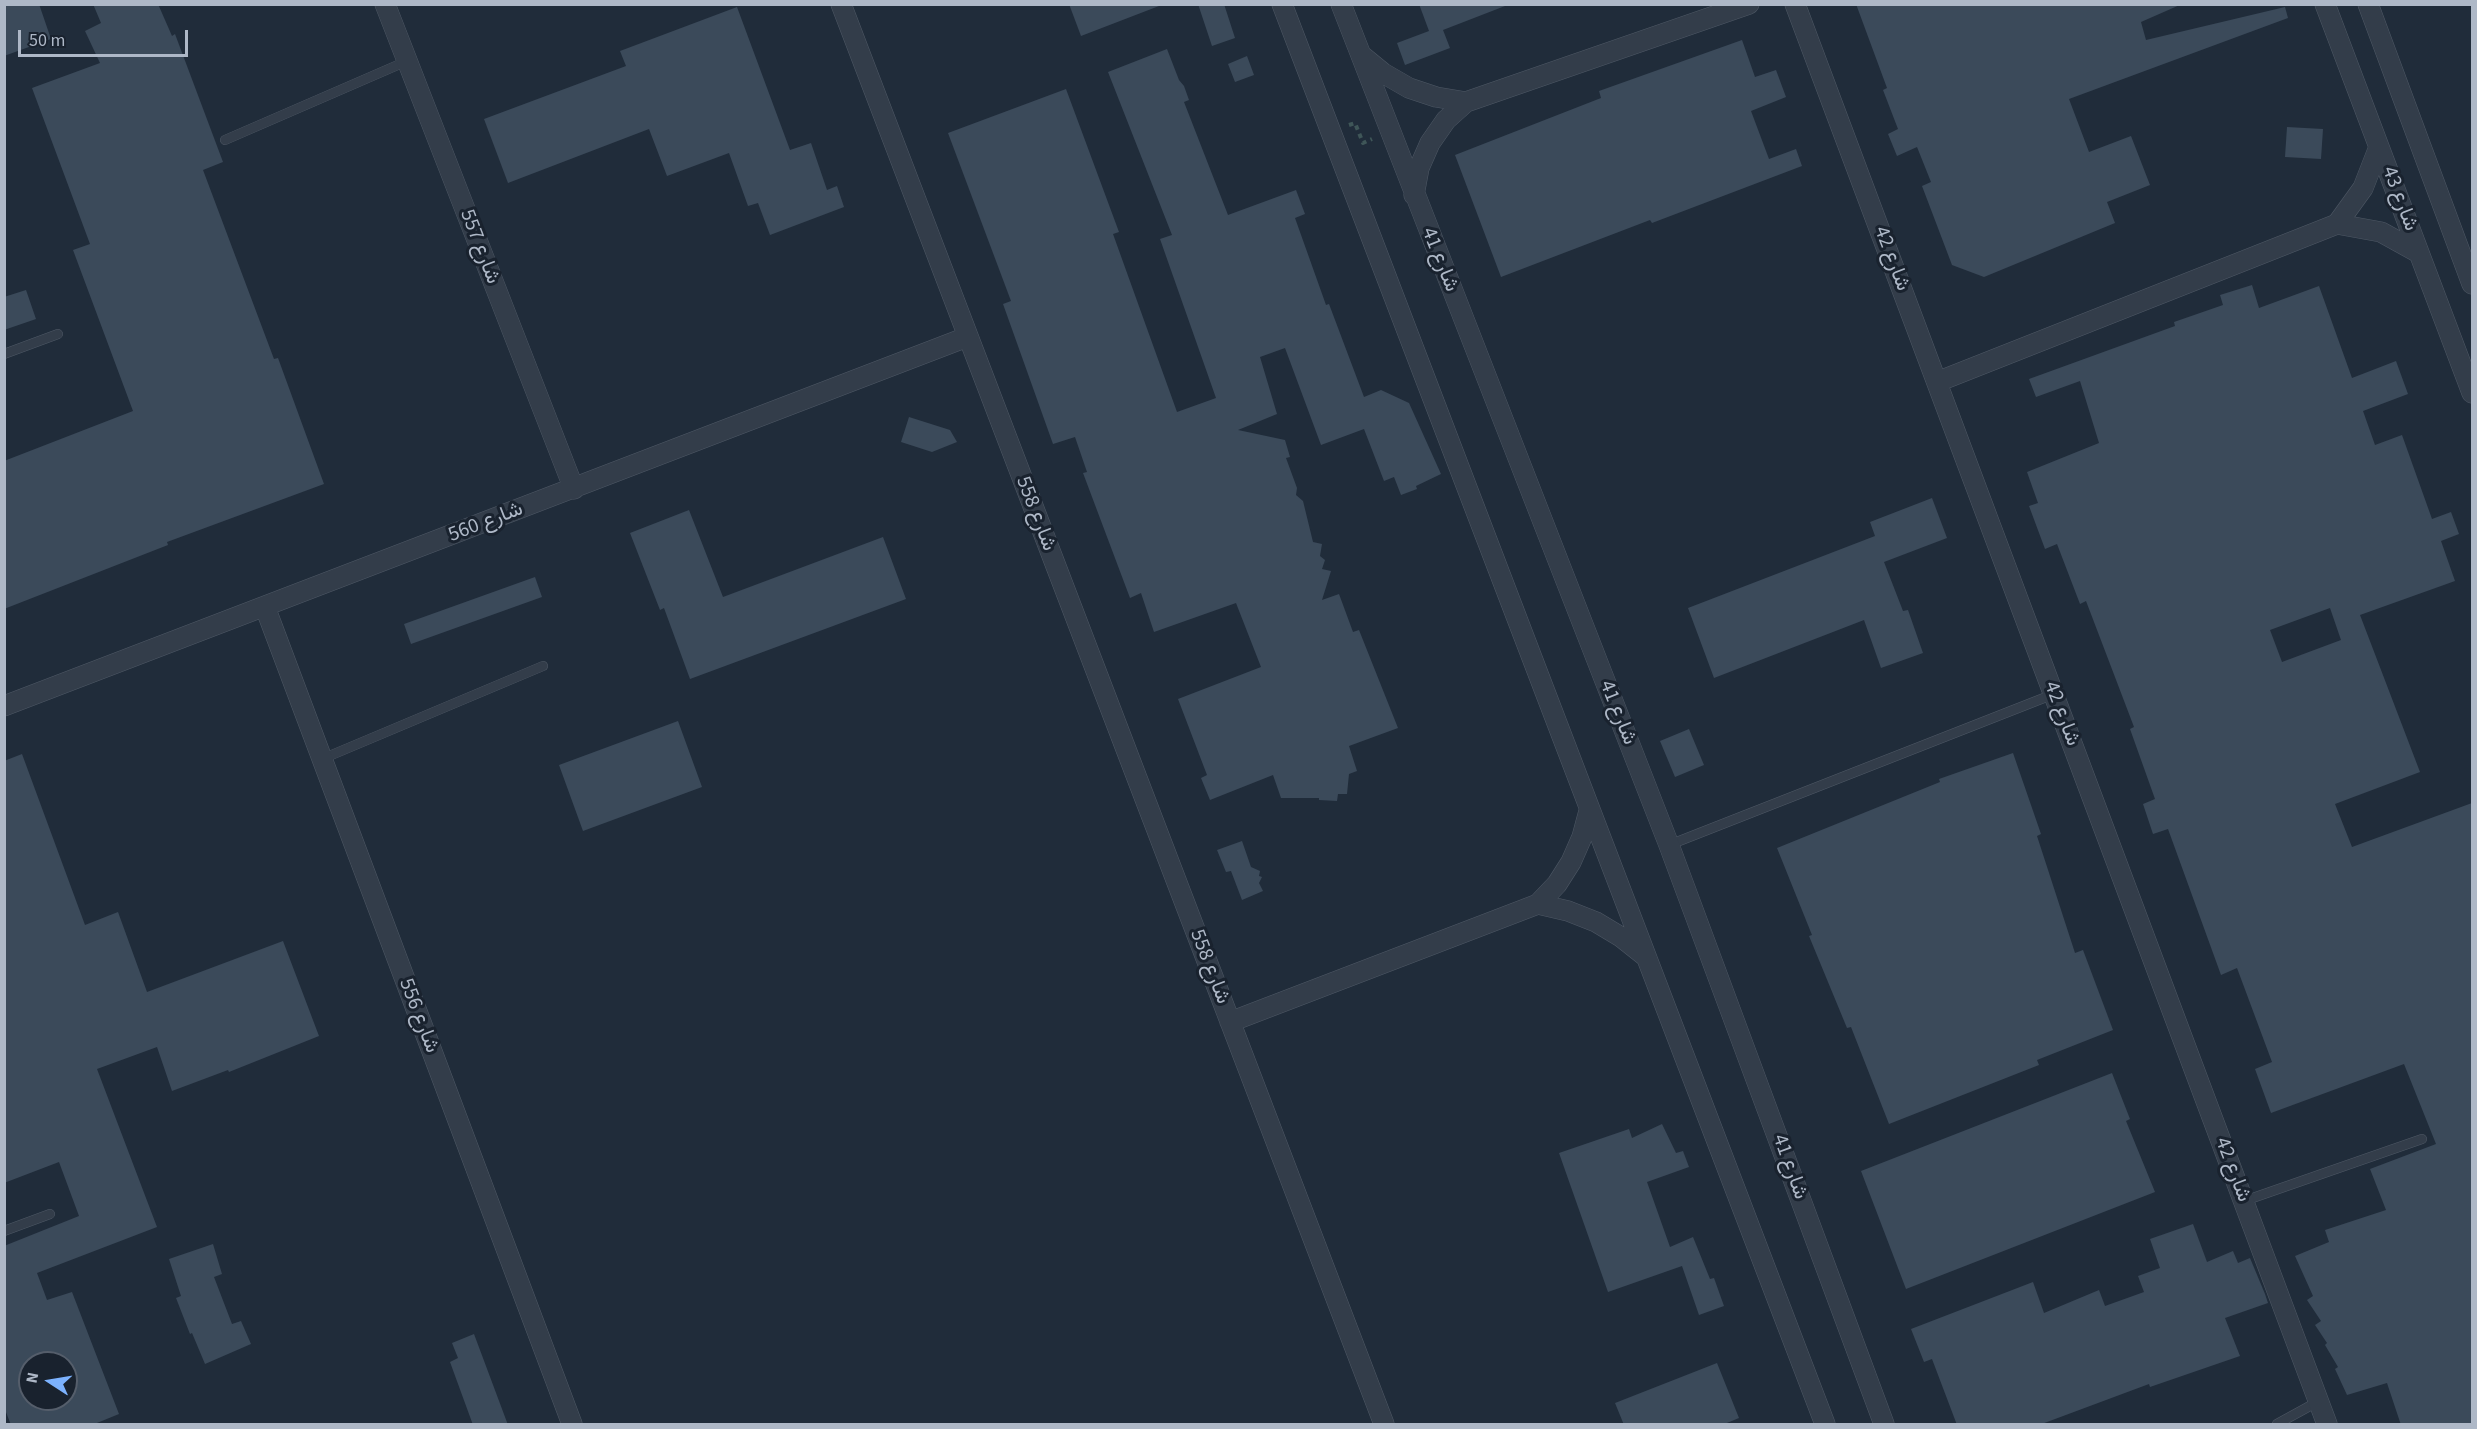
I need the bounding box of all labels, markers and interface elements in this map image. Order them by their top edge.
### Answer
scale bar [21,18,190,56]
text: 50 m [29,28,65,53]
street label: شارع 43 [2375,163,2423,235]
street label: شارع 557 [453,206,505,288]
street label: شارع 42 [1867,223,1915,295]
street label: شارع 41 [1415,224,1463,296]
street label: شارع 558 [1009,473,1061,555]
street label: شارع 560 [445,497,527,549]
street label: شارع 41 [1593,677,1641,749]
street label: شارع 42 [2037,678,2085,750]
street label: شارع 558 [1183,926,1235,1008]
street label: شارع 556 [392,975,444,1057]
street label: شارع 41 [1766,1131,1812,1203]
street label: شارع 42 [2208,1134,2256,1206]
north arrow [18,1351,78,1411]
text: N [20,1370,44,1385]

